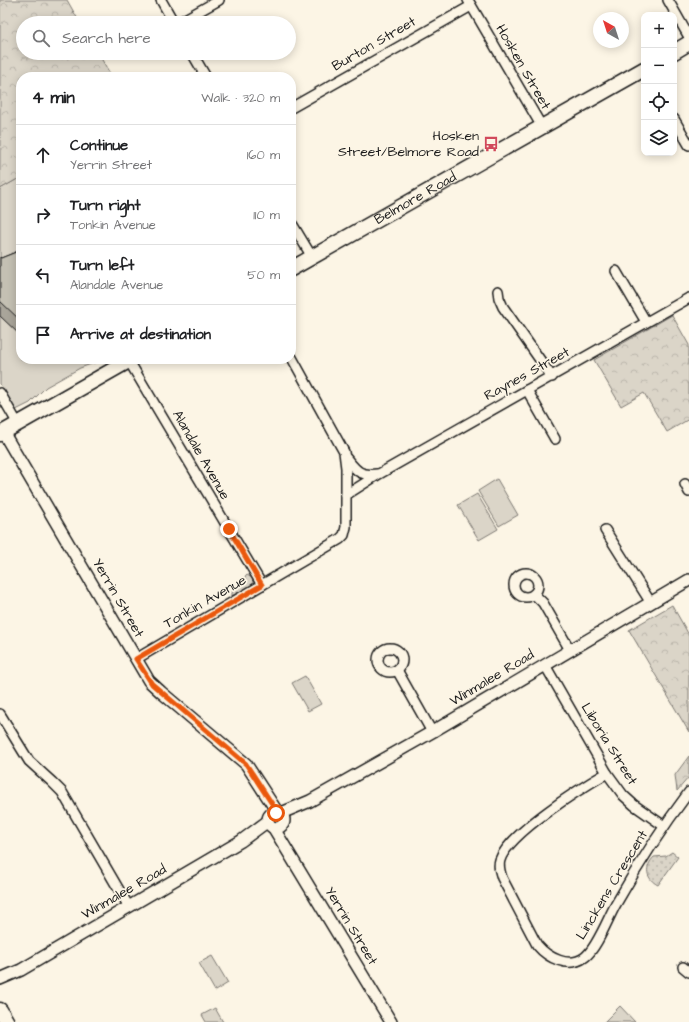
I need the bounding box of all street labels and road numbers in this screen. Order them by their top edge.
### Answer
street label: Burton Street [328,12,420,76]
street label: Hosken Street [490,21,556,114]
street label: Belmore Road [371,167,460,230]
street label: Raynes Street [481,342,574,406]
street label: Alandale Avenue [167,406,235,504]
street label: Yerrin Street [87,555,149,642]
street label: Tonkin Avenue [160,570,250,634]
street label: Winmalee Road [446,645,538,711]
street label: Liboria Street [576,699,642,789]
street label: Linckens Crescent [571,826,653,944]
street label: Winmalee Road [78,859,170,925]
street label: Yerrin Street [320,883,383,969]

